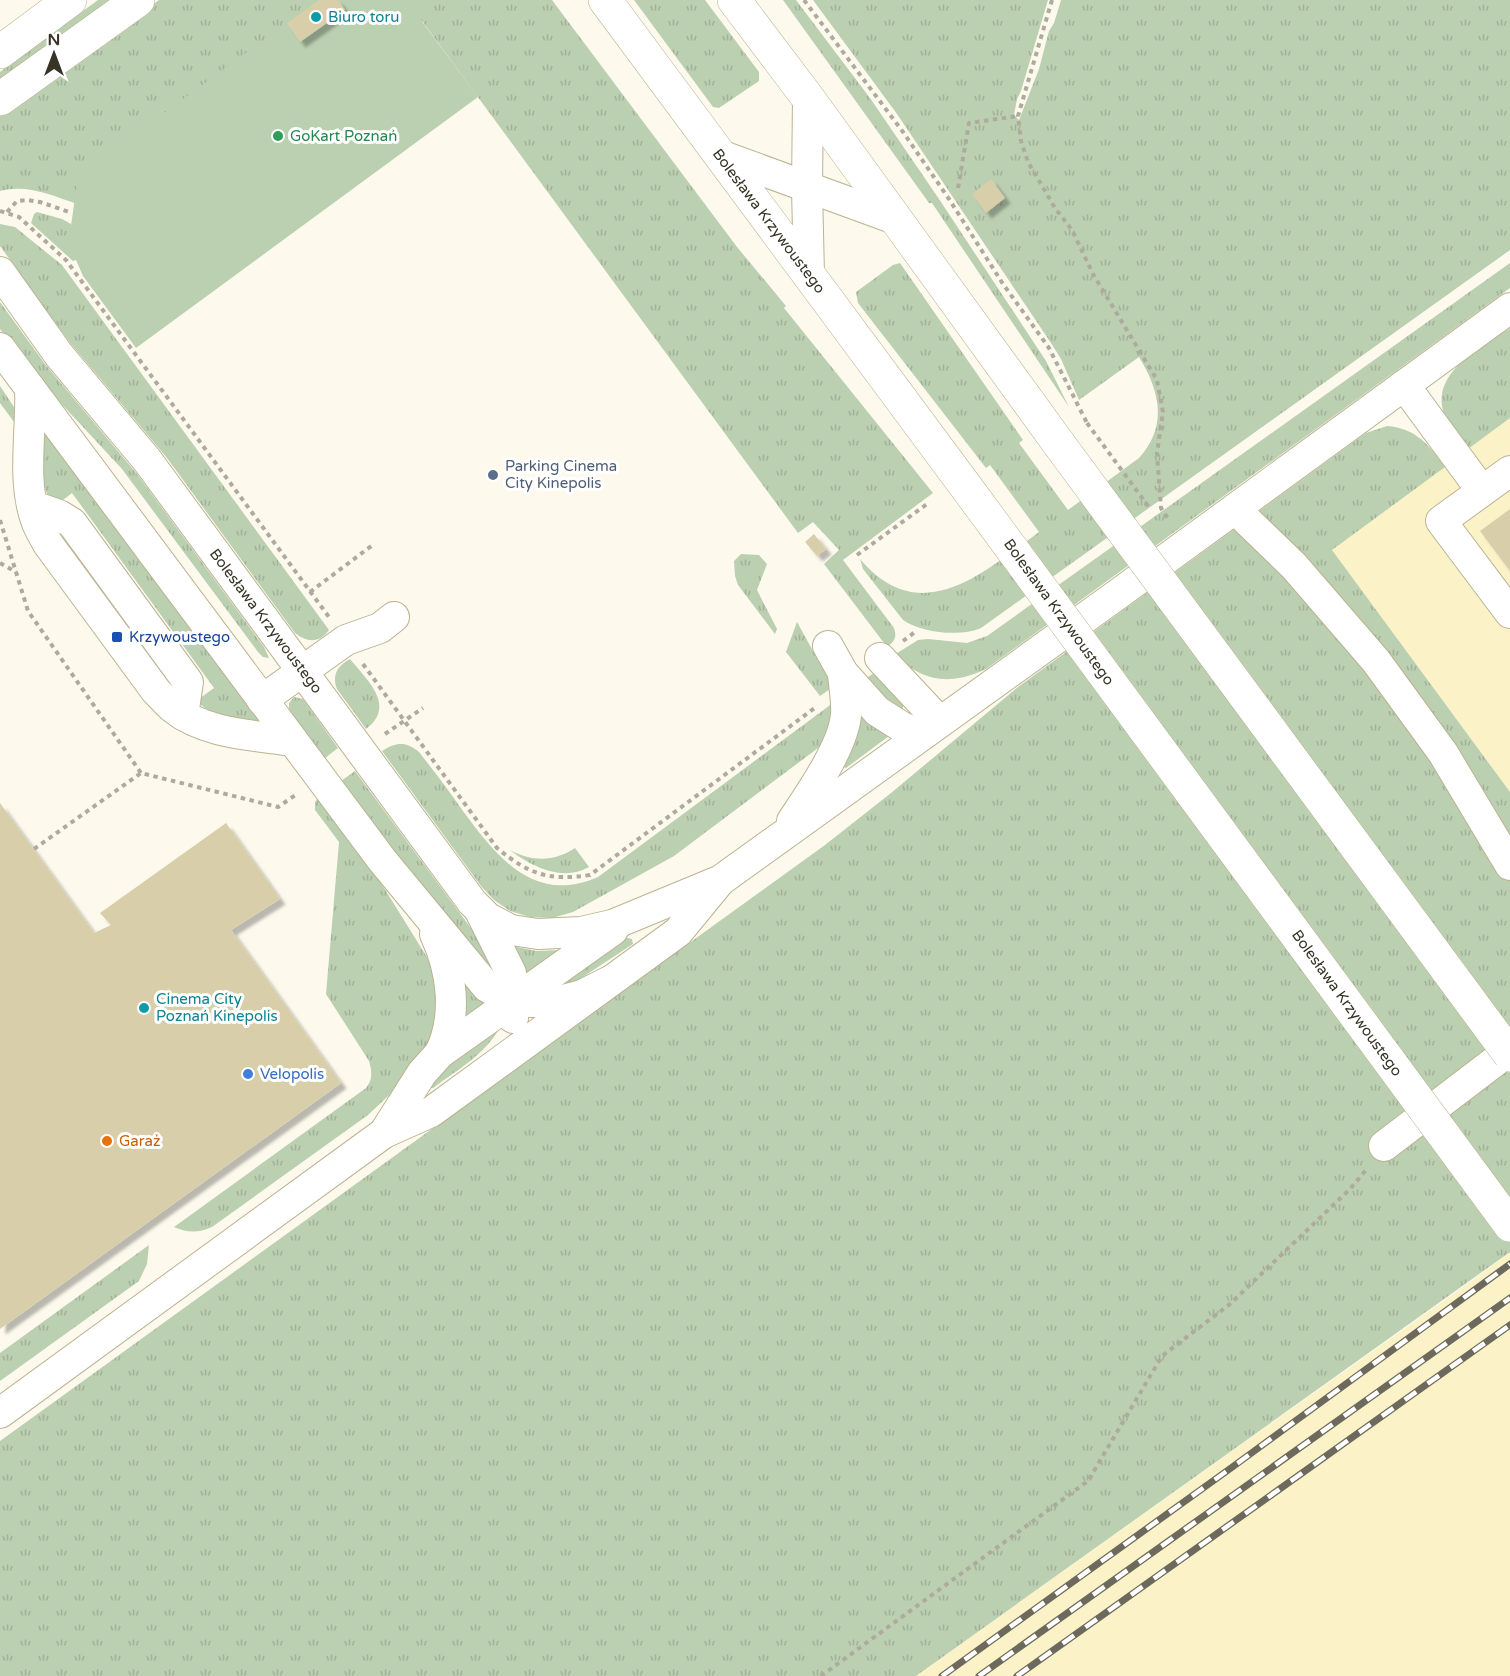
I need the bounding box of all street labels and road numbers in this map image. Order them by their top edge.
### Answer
street label: Bolesława Krzywoustego [709,145,829,297]
street label: Bolesława Krzywoustego [1000,535,1118,689]
street label: Bolesława Krzywoustego [206,545,326,697]
street label: Bolesława Krzywoustego [1288,926,1406,1080]

